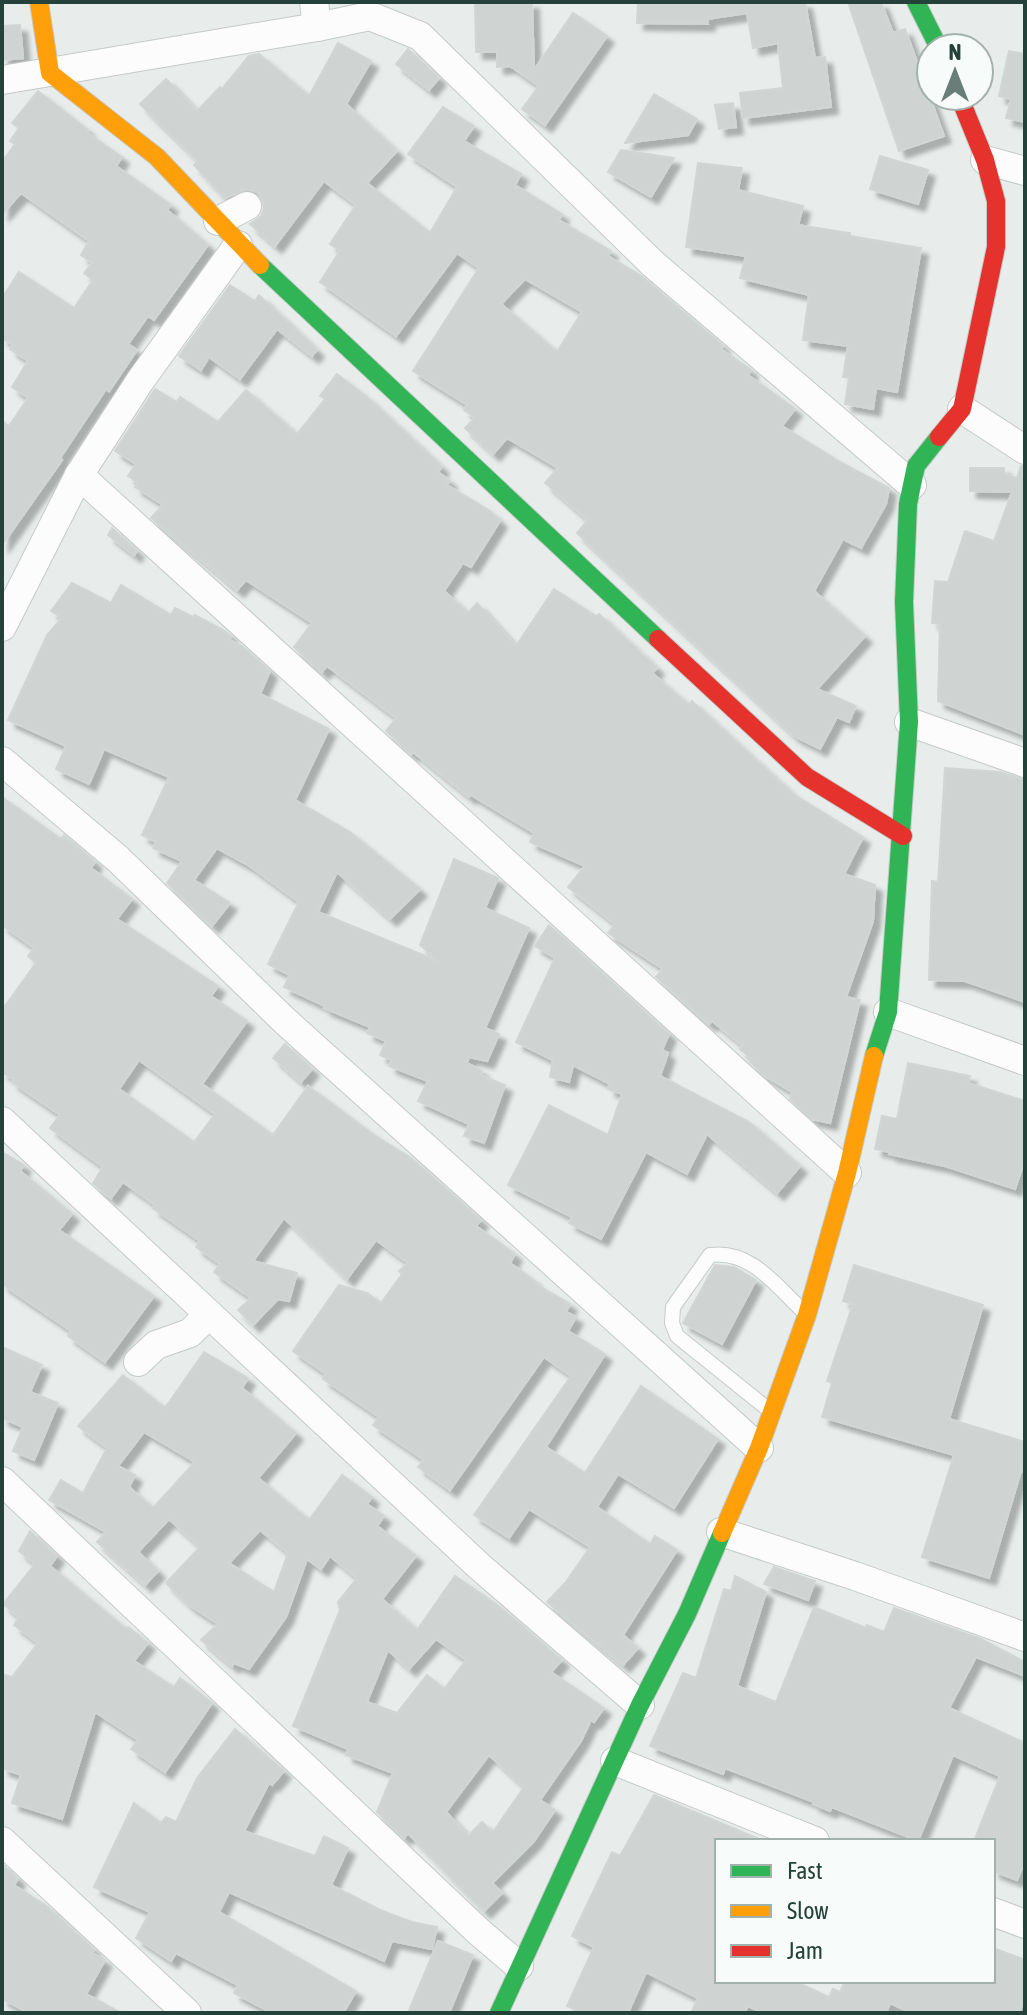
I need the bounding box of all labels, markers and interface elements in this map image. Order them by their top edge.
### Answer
north arrow [915,32,995,112]
text: N [949,39,961,65]
legend [715,1839,995,1983]
text: Fast [787,1857,823,1884]
text: Slow [787,1897,829,1924]
text: Jam [787,1937,823,1964]

